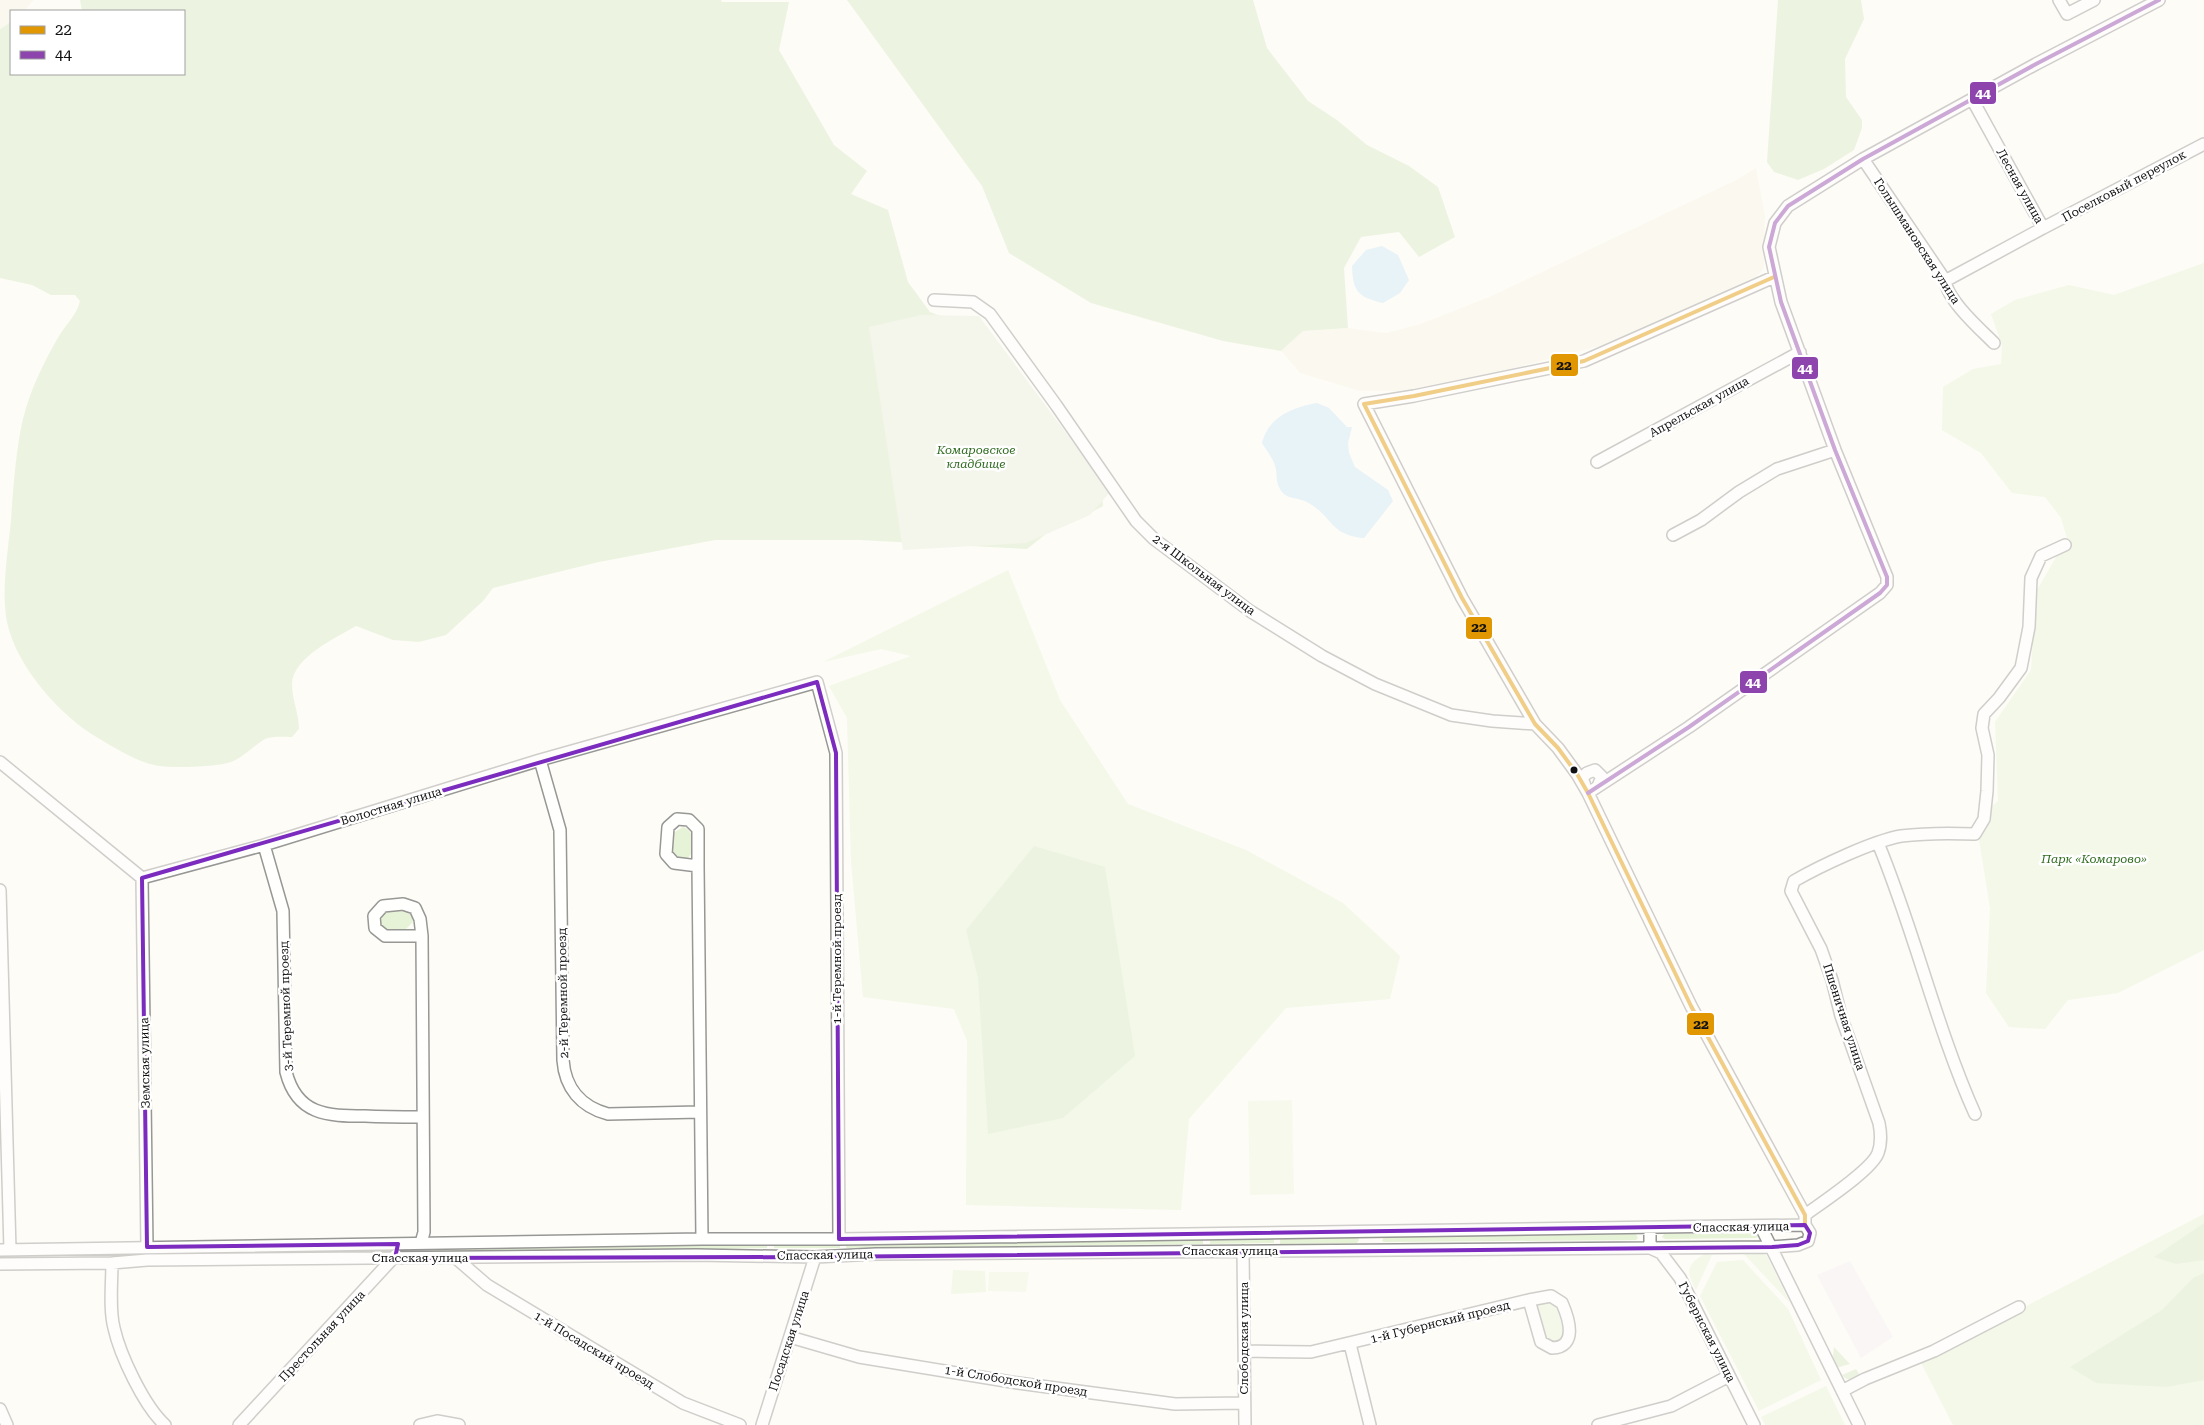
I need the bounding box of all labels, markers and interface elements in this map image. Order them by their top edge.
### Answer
legend [10,10,185,75]
text: 22 [55,21,72,39]
text: 44 [55,46,72,64]
line badge: 44 [1969,81,1997,105]
text: 44 [1975,85,1991,101]
street label: Лесная улица [1994,146,2047,226]
street label: Поселковый переулок [2060,147,2189,225]
street label: Голышмановская улица [1871,175,1963,307]
line badge: 22 [1550,353,1579,377]
line badge: 44 [1791,356,1819,380]
text: 22 [1556,357,1572,373]
text: 44 [1797,360,1813,376]
street label: Апрельская улица [1647,374,1752,440]
park label: Комаровское кладбище [936,443,1015,471]
street label: 2-я Школьная улица [1150,532,1258,618]
line badge: 22 [1465,616,1493,640]
text: 22 [1471,619,1487,635]
line badge: 44 [1739,670,1768,694]
text: 44 [1745,674,1761,690]
unlabelled marker [1569,765,1579,775]
street label: Волостная улица [339,784,444,828]
park label: Парк «Комарово» [2040,852,2147,866]
street label: 1-й Теремной проезд [830,893,844,1024]
street label: 2-й Теремной проезд [555,927,571,1058]
street label: 3-й Теремной проезд [277,940,295,1072]
street label: Пшеничная улица [1820,962,1868,1073]
line badge: 22 [1686,1012,1715,1036]
text: 22 [1693,1016,1709,1032]
street label: Земская улица [137,1017,153,1109]
street label: Спасская улица [1693,1219,1790,1235]
street label: Спасская улица [1182,1244,1279,1258]
street label: Спасская улица [777,1247,874,1263]
street label: Спасская улица [372,1251,469,1265]
street label: Губернская улица [1676,1280,1739,1385]
street label: Слободская улица [1237,1281,1251,1394]
street label: Престольная улица [276,1287,368,1385]
street label: Посадская улица [766,1289,812,1393]
street label: 1-й Губернский проезд [1369,1298,1512,1346]
street label: 1-й Посадский проезд [531,1309,657,1392]
street label: 1-й Слободской проезд [943,1363,1089,1399]

